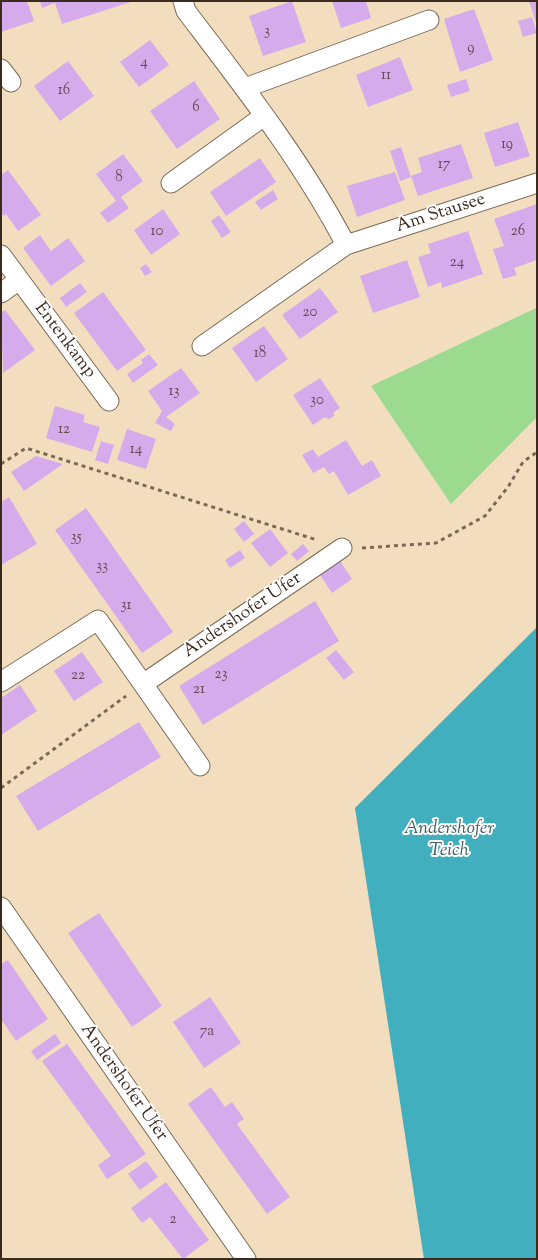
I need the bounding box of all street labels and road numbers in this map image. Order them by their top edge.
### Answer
street label: Am Stausee [394,189,488,239]
street label: Entenkamp [28,299,100,383]
street label: Andershofer Ufer [180,568,306,664]
street label: Andershofer Ufer [75,1020,171,1146]

